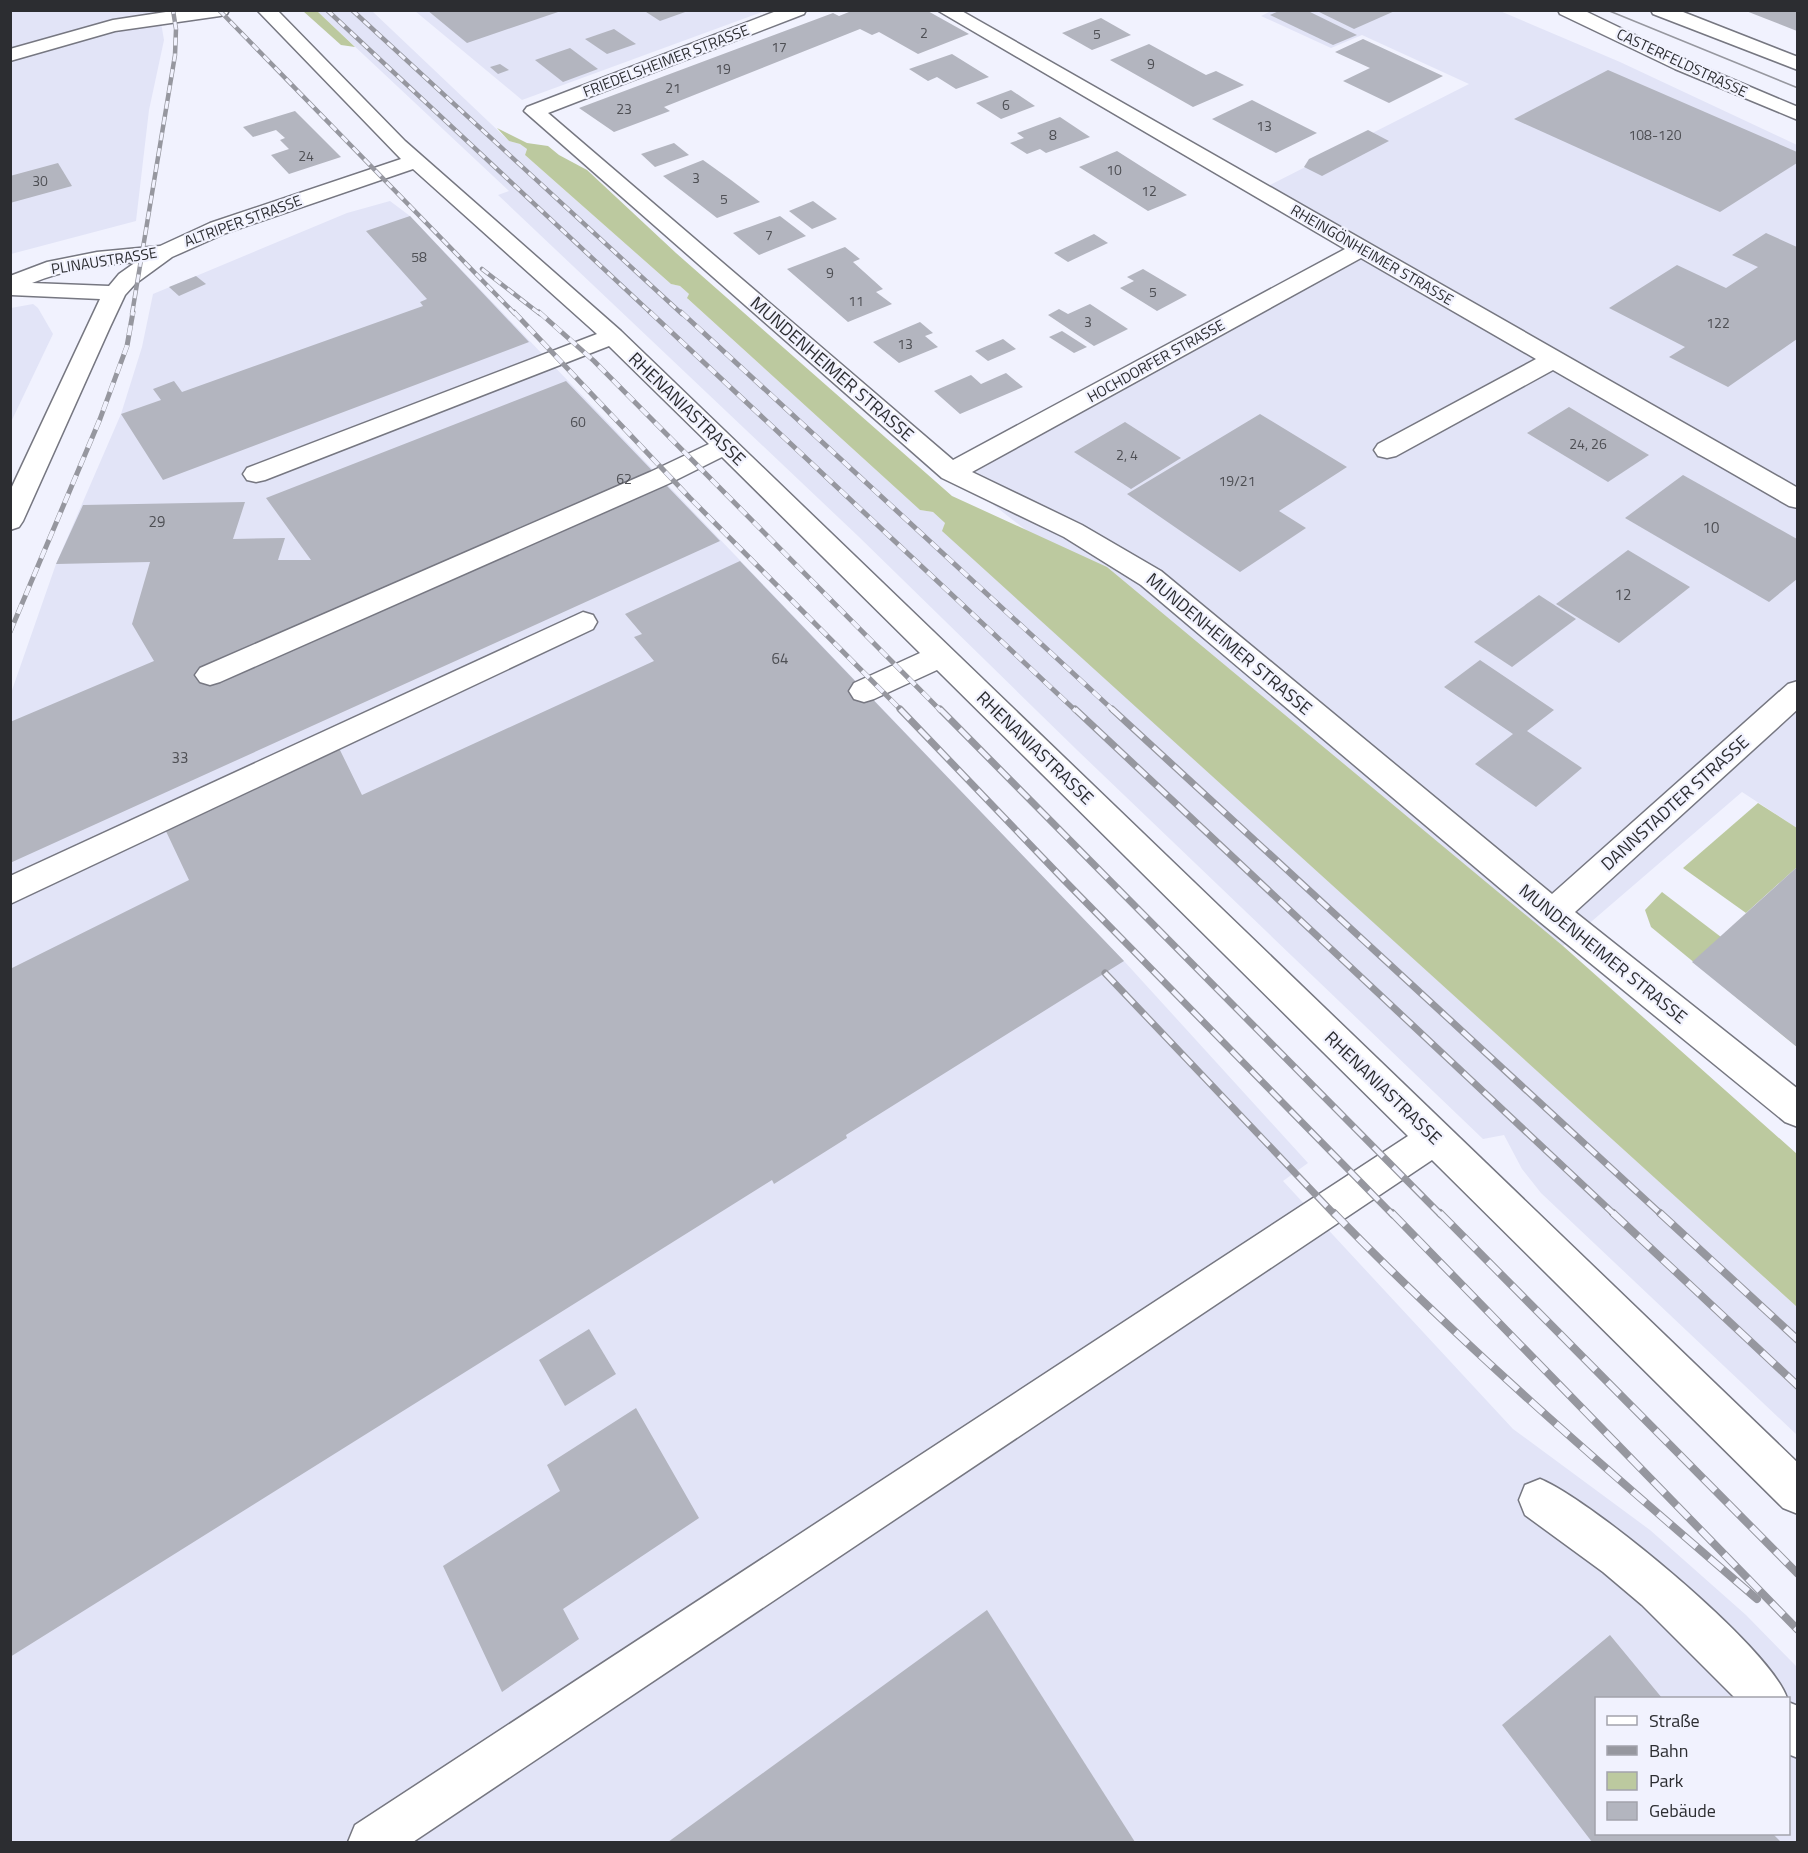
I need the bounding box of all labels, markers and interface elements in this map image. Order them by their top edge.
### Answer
street label: FRIEDELSHEIMER STRASSE [579,18,752,103]
house number: 2 [920,22,928,43]
street label: CASTERFELDSTRASSE [1613,22,1751,103]
house number: 5 [1093,23,1101,44]
house number: 17 [771,36,787,57]
house number: 9 [1147,53,1155,74]
house number: 19 [715,58,731,79]
house number: 21 [665,77,681,98]
house number: 6 [1002,94,1010,115]
house number: 23 [616,98,632,119]
house number: 13 [1256,115,1272,136]
house number: 8 [1049,124,1057,145]
house number: 108-120 [1628,124,1682,145]
house number: 24 [298,145,314,166]
house number: 10 [1106,159,1122,180]
house number: 3 [692,167,700,188]
house number: 30 [32,170,48,191]
house number: 12 [1141,180,1157,201]
house number: 5 [720,188,728,209]
street label: ALTRIPER STRASSE [181,189,305,253]
street label: RHEINGÖNHEIMER STRASSE [1286,198,1458,311]
house number: 7 [765,224,773,245]
street label: PLINAUSTRASSE [49,241,159,280]
house number: 58 [411,246,427,267]
house number: 9 [826,262,834,283]
house number: 5 [1149,281,1157,302]
street label: MUNDENHEIMER STRASSE [744,290,920,448]
house number: 11 [848,290,864,311]
house number: 3 [1084,311,1092,332]
house number: 122 [1706,312,1730,333]
street label: HOCHDORFER STRASSE [1083,313,1229,408]
house number: 13 [897,333,913,354]
street label: RHENANIASTRASSE [623,346,752,472]
house number: 60 [570,411,586,432]
house number: 24, 26 [1569,433,1607,454]
house number: 2, 4 [1116,444,1138,465]
house number: 62 [616,468,632,489]
house number: 19/21 [1218,470,1256,491]
house number: 29 [149,510,165,533]
house number: 10 [1703,516,1719,539]
street label: MUNDENHEIMER STRASSE [1140,566,1318,721]
house number: 12 [1615,583,1631,606]
house number: 64 [772,647,788,670]
street label: RHENANIASTRASSE [971,685,1100,811]
street label: DANNSTADTER STRASSE [1594,729,1755,877]
house number: 33 [172,746,188,769]
street label: MUNDENHEIMER STRASSE [1513,877,1693,1030]
street label: RHENANIASTRASSE [1319,1025,1448,1151]
legend [1595,1697,1790,1835]
text: Straße [1649,1707,1700,1734]
text: Bahn [1649,1737,1688,1764]
text: Park [1649,1767,1684,1794]
text: Gebäude [1649,1797,1716,1824]

